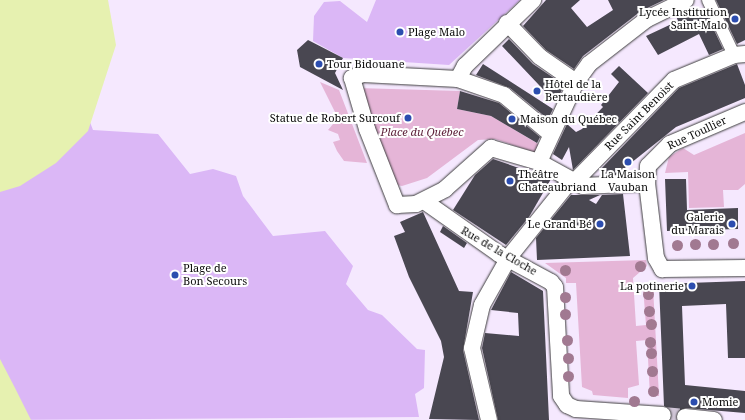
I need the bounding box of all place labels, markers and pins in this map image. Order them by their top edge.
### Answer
place label: Lycée Institution Saint-Malo [639,6,727,32]
marker: Lycée Institution Saint-Malo [730,14,740,24]
place label: Plage Malo [408,25,465,39]
marker: Plage Malo [395,27,405,37]
place label: Tour Bidouane [327,57,405,71]
marker: Tour Bidouane [314,59,324,69]
place label: Hôtel de la Bertaudière [545,78,608,104]
marker: Hôtel de la Bertaudière [532,86,542,96]
place label: Statue de Robert Surcouf [270,111,400,125]
place label: Maison du Québec [520,112,617,126]
marker: Statue de Robert Surcouf [403,113,413,123]
marker: Maison du Québec [507,114,517,124]
marker: La Maison Vauban [623,157,633,167]
place label: Théâtre Chateaubriand [518,168,596,194]
place label: La Maison Vauban [601,168,655,194]
marker: Théâtre Chateaubriand [505,176,515,186]
place label: Galerie du Marais [671,211,724,237]
place label: Le Grand Bé [528,217,592,231]
marker: Le Grand Bé [595,219,605,229]
marker: Galerie du Marais [727,219,737,229]
place label: Plage de Bon Secours [183,262,247,288]
marker: Plage de Bon Secours [170,270,180,280]
place label: La potinerie [620,279,684,293]
marker: La potinerie [687,281,697,291]
place label: Momie [702,395,738,409]
marker: Momie [689,397,699,407]

